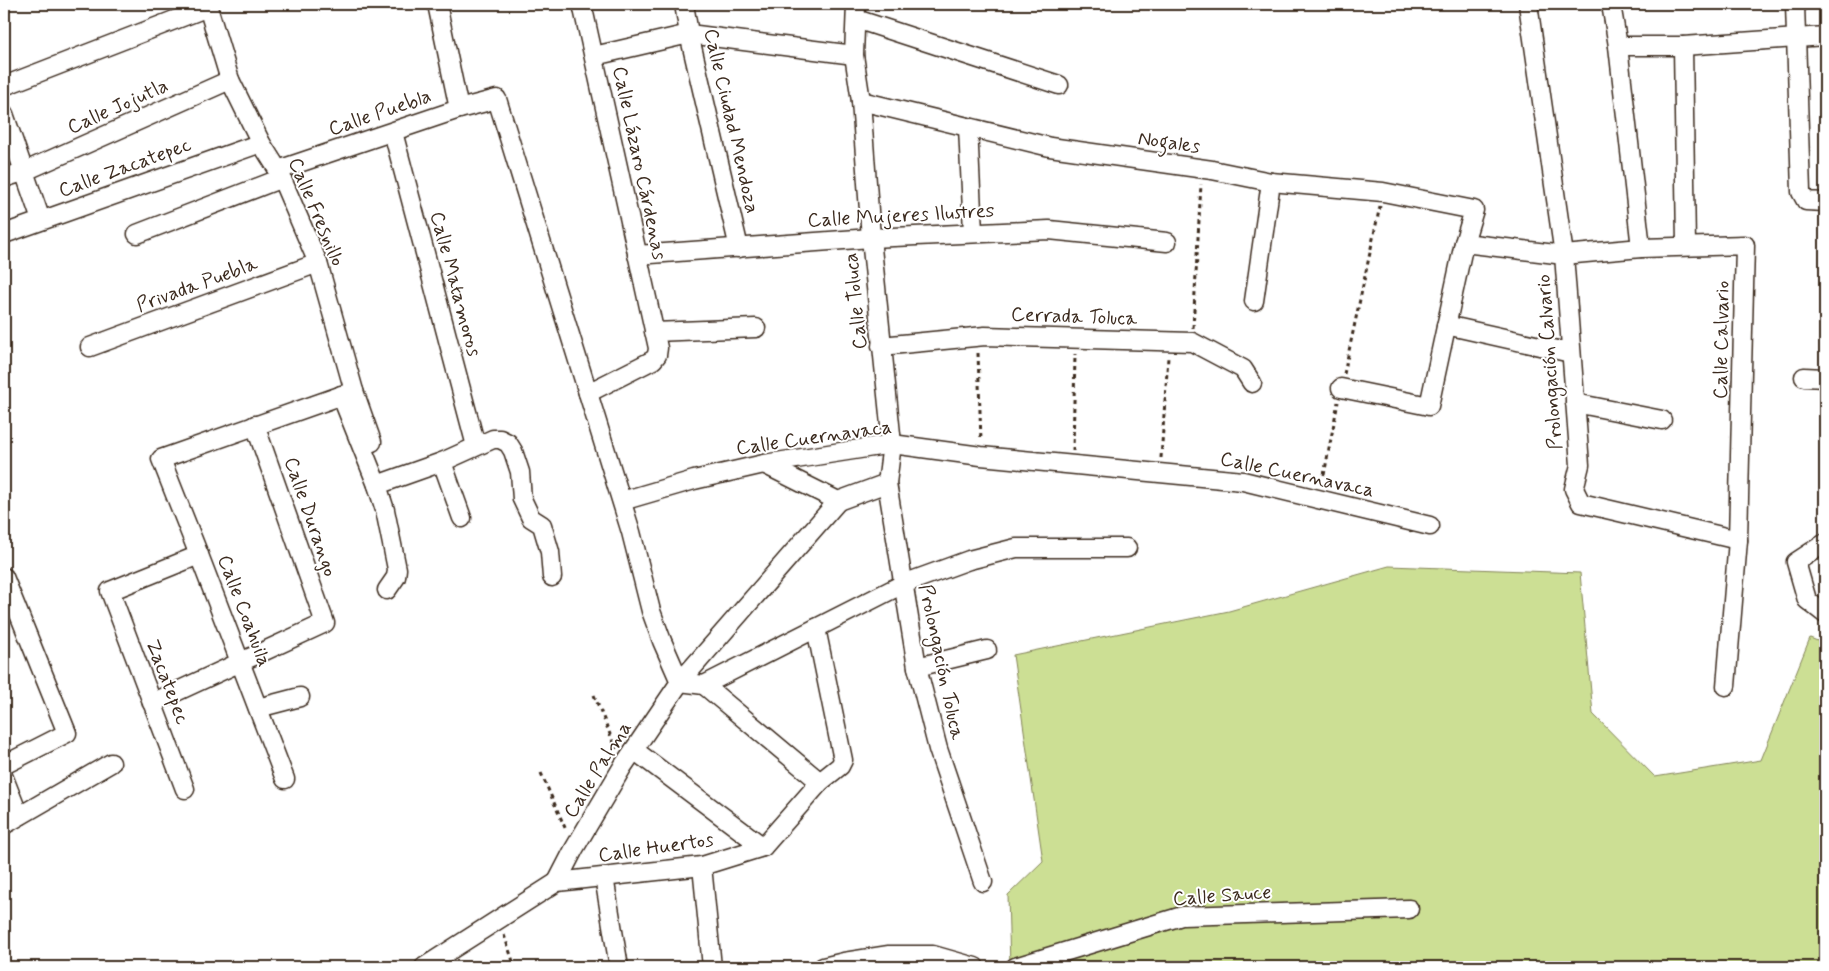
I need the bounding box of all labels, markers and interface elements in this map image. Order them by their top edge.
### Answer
street label: Calle Ciudad Mendoza [697,26,765,216]
street label: Calle Lázaro Cárdenas [605,64,673,262]
street label: Calle Jojutla [63,73,173,141]
street label: Calle Puebla [325,83,435,143]
street label: Nogales [1136,125,1202,163]
street label: Calle Zacatepec [55,131,195,205]
street label: Calle Fresnillo [281,154,351,270]
street label: Calle Mujeres Ilustres [807,198,995,234]
street label: Calle Matamoros [423,208,487,360]
street label: Privada Puebla [133,250,262,319]
street label: Calle Toluca [837,251,875,351]
street label: Prolongación Calvario [1530,273,1571,451]
street label: Calle Calvario [1707,280,1737,400]
street label: Cerrada Toluca [1010,301,1139,333]
street label: Calle Cuernavaca [734,414,894,462]
street label: Calle Cuernavaca [1218,445,1376,505]
street label: Calle Durango [277,454,343,580]
street label: Calle Coahuila [210,551,278,671]
street label: Prolongación Toluca [910,582,971,743]
street label: Zacatepec [138,636,196,728]
street label: Calle Palma [558,717,638,823]
street label: Calle Huertos [597,827,715,869]
street label: Calle Sauce [1172,879,1272,913]

